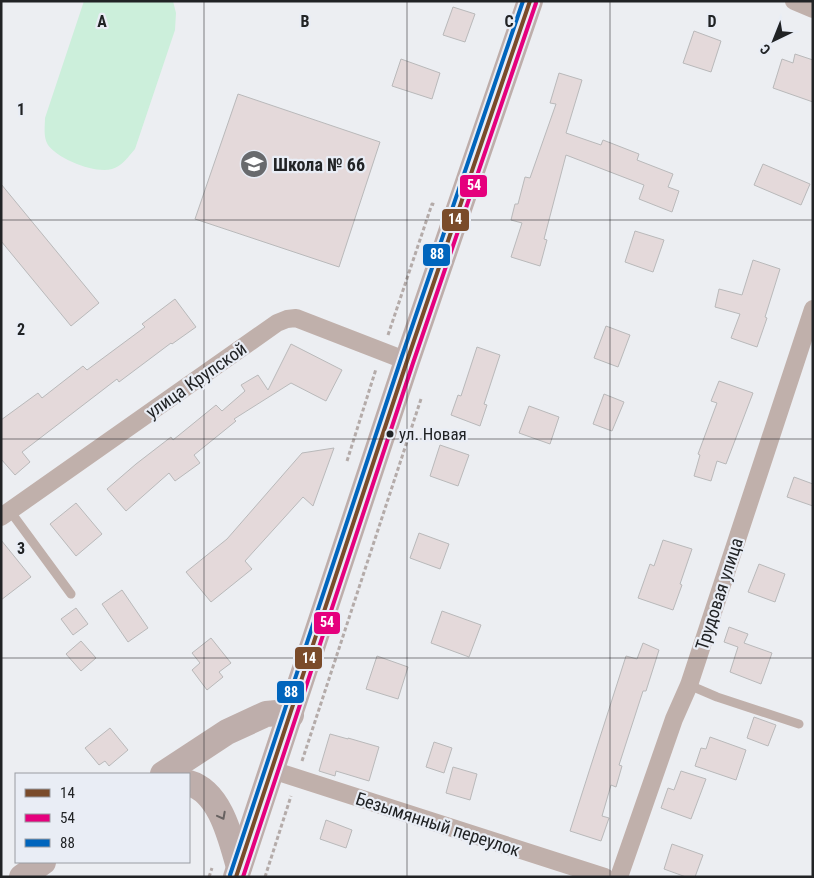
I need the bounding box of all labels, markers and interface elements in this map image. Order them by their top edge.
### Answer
text: A [97,12,107,31]
text: B [301,12,310,31]
text: C [504,12,514,31]
text: D [707,12,717,31]
north arrow [749,15,799,65]
text: С [757,41,774,58]
text: 1 [17,100,25,119]
school or university icon: Школа № 66 [239,149,269,179]
place label: Школа № 66 [273,154,365,175]
line badge: 54 [459,174,488,198]
text: 54 [467,177,481,193]
line badge: 14 [441,208,470,232]
text: 14 [448,211,462,227]
line badge: 88 [422,243,451,267]
text: 88 [430,246,444,262]
text: 2 [17,320,25,339]
street label: улица Крупской [142,338,250,422]
place label: ул. Новая [399,424,467,444]
marker: ул. Новая [385,429,395,439]
street label: Трудовая улица [691,535,747,653]
text: 3 [17,539,25,558]
line badge: 54 [313,611,341,635]
text: 54 [320,614,334,630]
line badge: 14 [294,646,323,670]
text: 14 [302,650,316,666]
line badge: 88 [276,680,305,704]
text: 88 [284,684,298,700]
legend [15,773,190,863]
text: 14 [60,784,75,802]
street label: Безымянный переулок [353,787,523,861]
text: 54 [60,809,75,827]
one-way arrow [215,811,225,820]
text: 88 [60,834,75,852]

